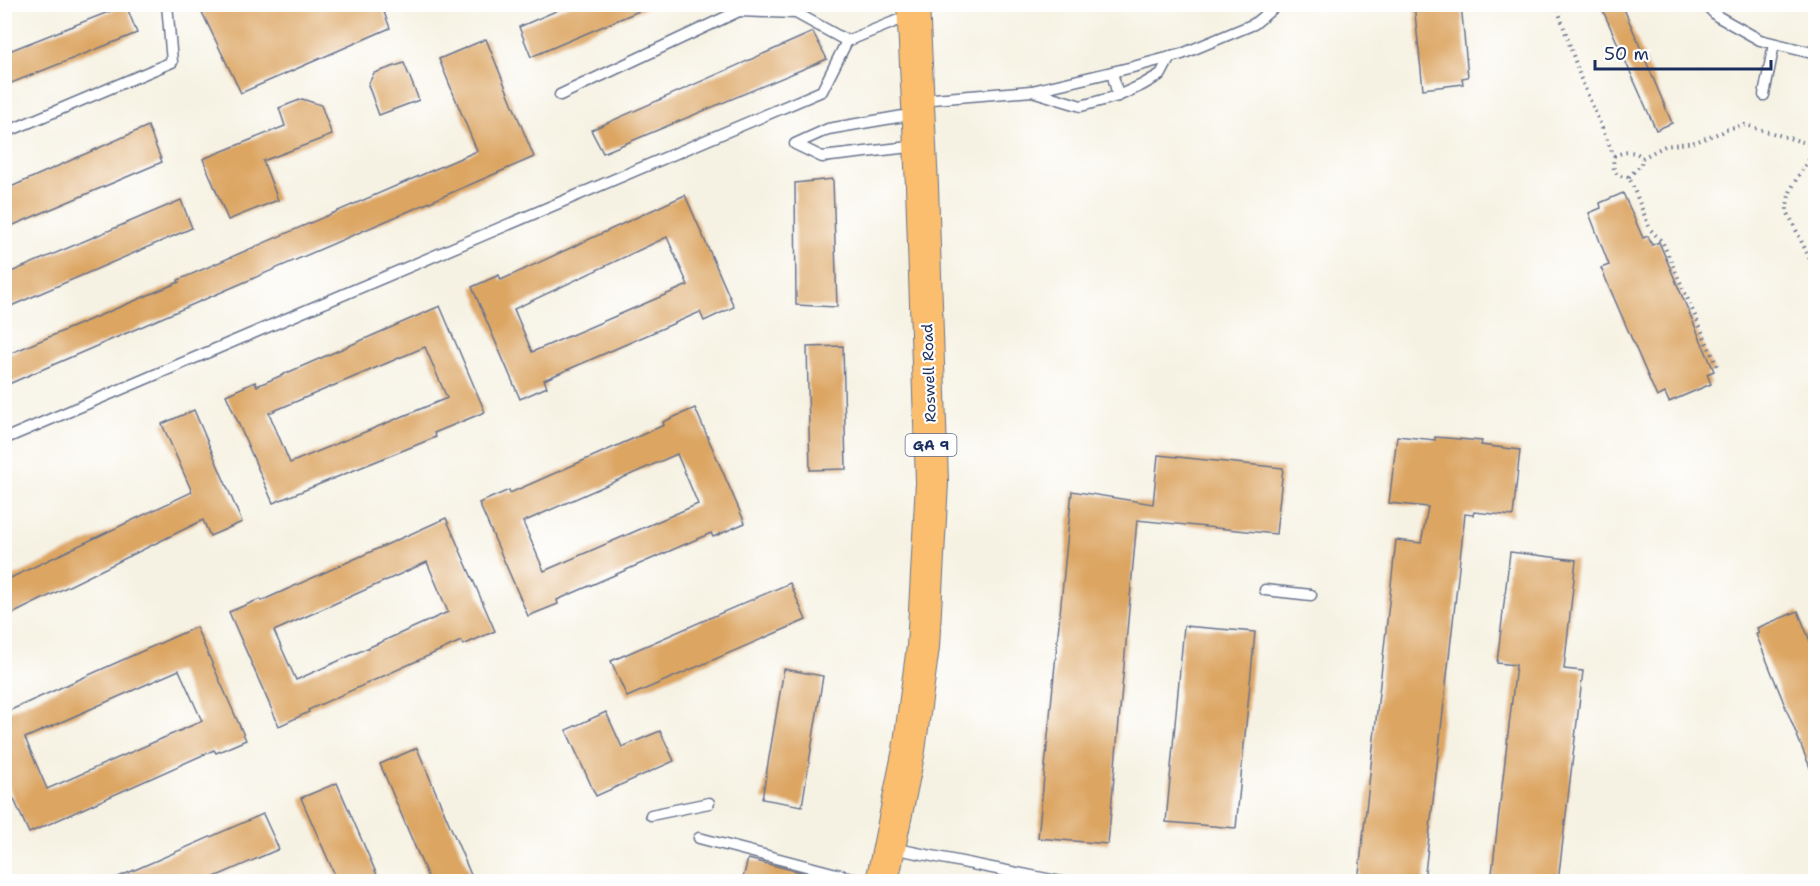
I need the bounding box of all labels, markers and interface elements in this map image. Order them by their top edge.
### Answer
scale bar [1595,33,1770,71]
text: 50 m [1604,42,1649,66]
street label: Roswell Road [917,323,941,423]
road number: GA 9 [906,434,956,456]

